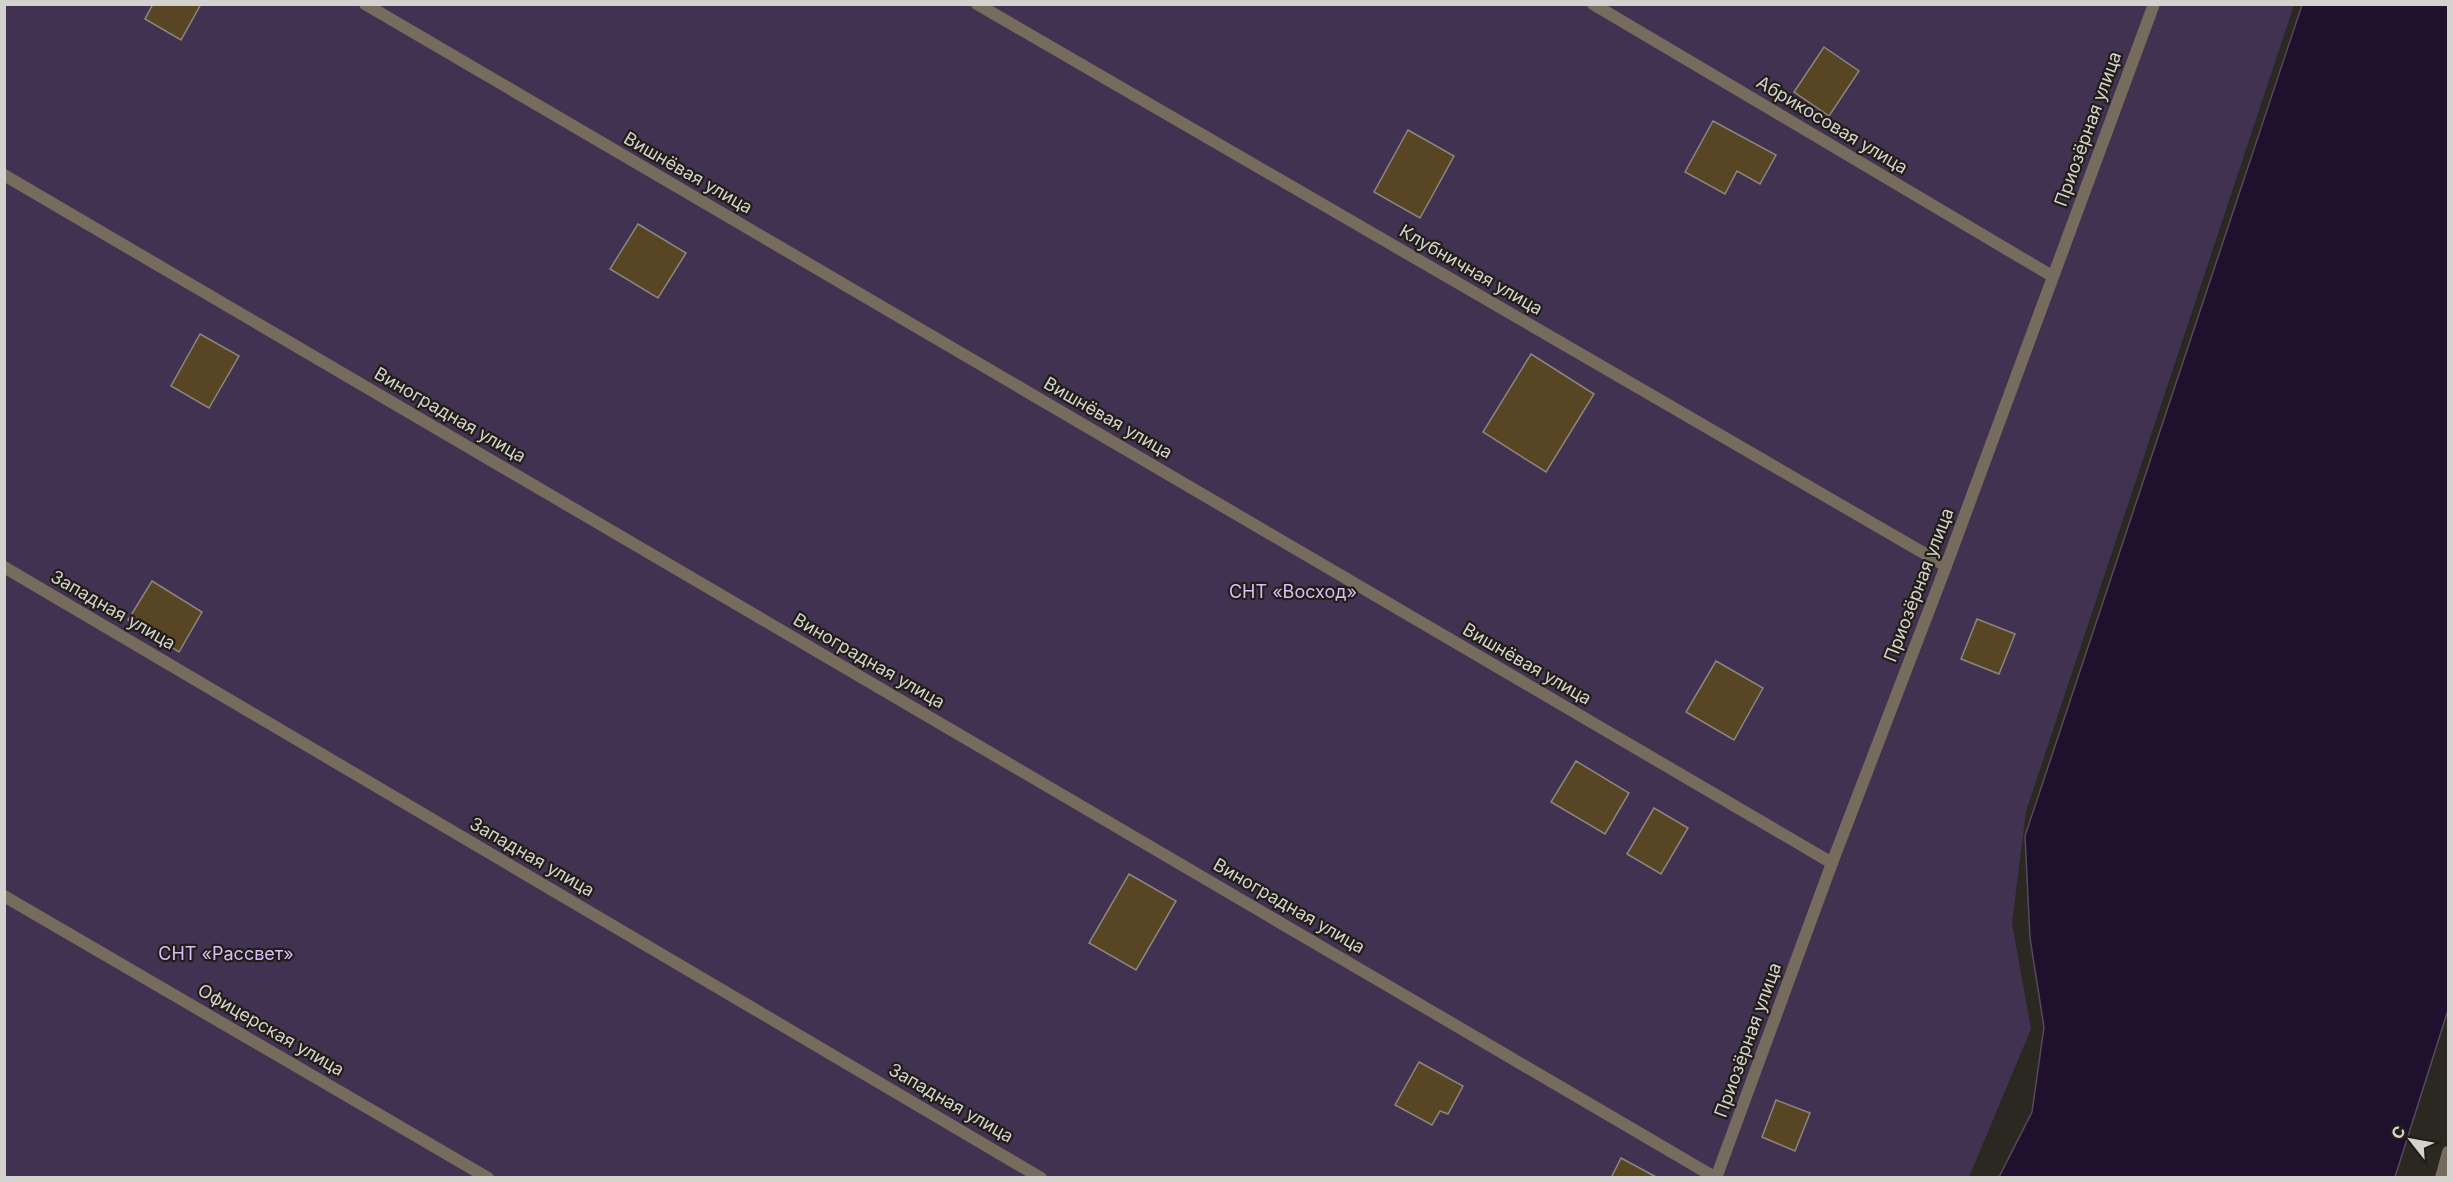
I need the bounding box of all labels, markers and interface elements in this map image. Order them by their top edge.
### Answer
street label: Приозёрная улица [2050,49,2125,209]
street label: Абрикосовая улица [1753,71,1912,178]
street label: Вишнёвая улица [620,127,756,218]
street label: Клубничная улица [1396,220,1546,319]
street label: Виноградная улица [371,363,530,467]
street label: Вишнёвая улица [1040,372,1176,463]
street label: Приозёрная улица [1879,505,1958,665]
street label: Западная улица [47,565,179,654]
park label: СНТ «Восход» [1229,581,1357,602]
street label: Виноградная улица [790,609,949,713]
street label: Вишнёвая улица [1459,618,1595,709]
street label: Западная улица [466,812,598,901]
street label: Виноградная улица [1210,854,1369,958]
park label: СНТ «Рассвет» [158,943,294,964]
street label: Приозёрная улица [1710,960,1785,1120]
street label: Офицерская улица [194,979,348,1080]
street label: Западная улица [885,1058,1017,1147]
north arrow [2381,1110,2441,1170]
text: С [2387,1122,2410,1143]

